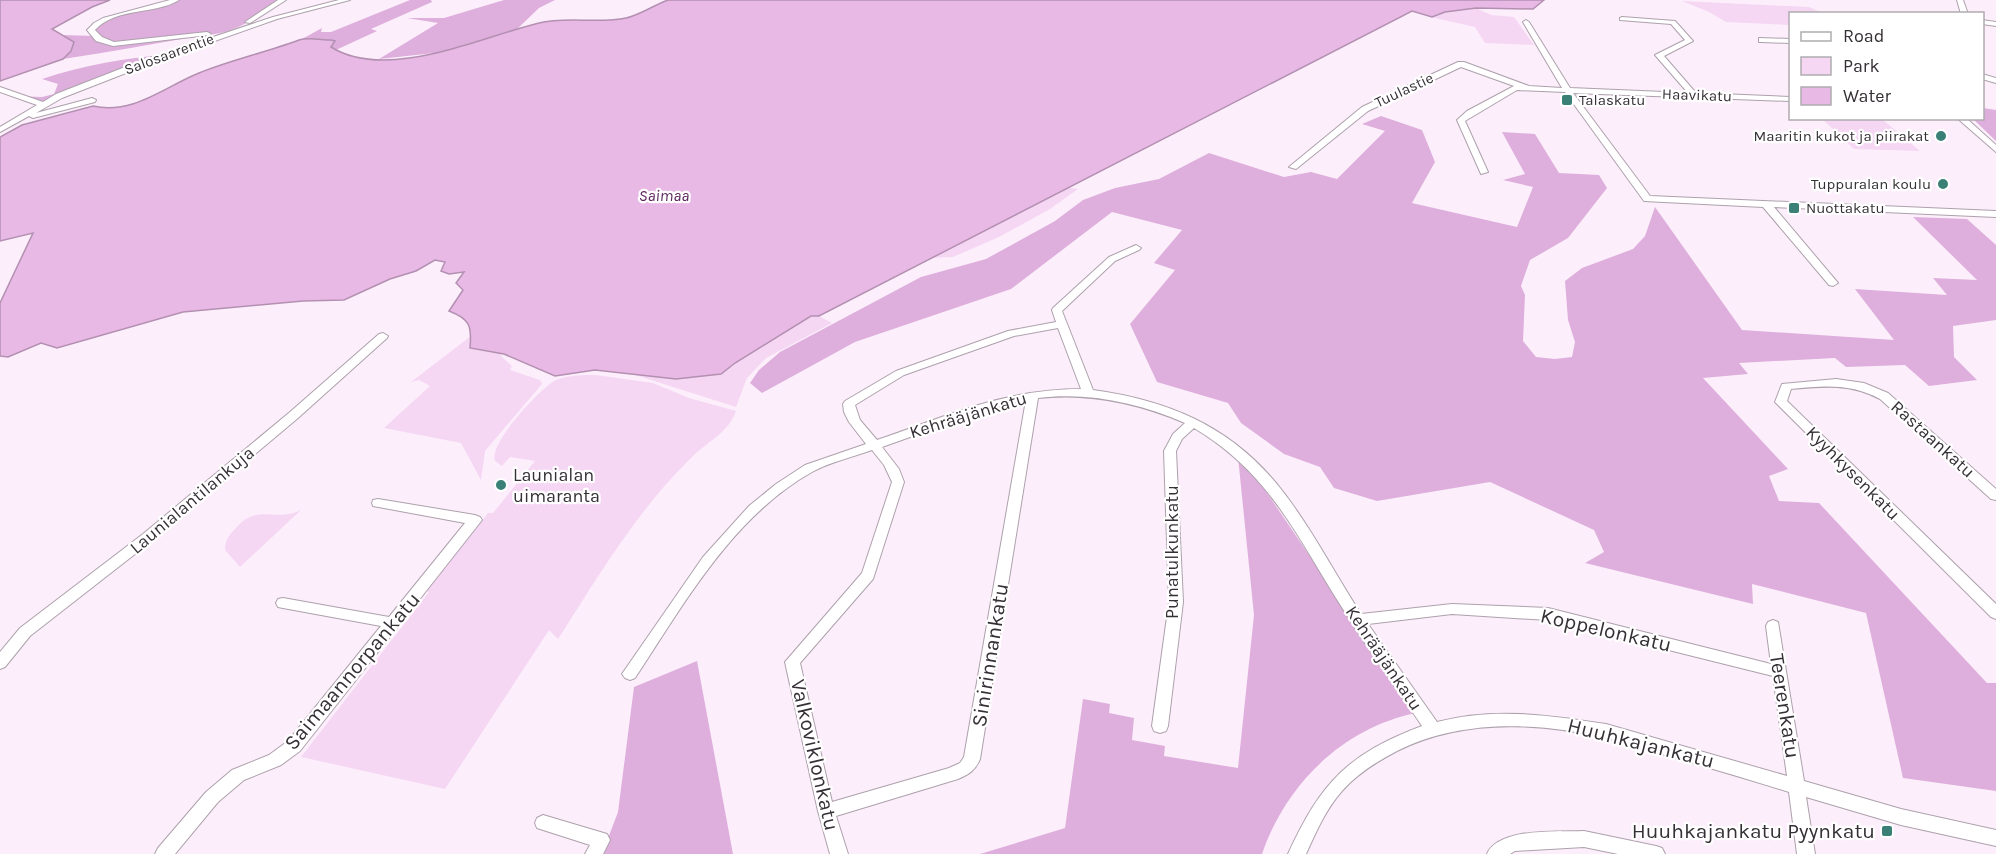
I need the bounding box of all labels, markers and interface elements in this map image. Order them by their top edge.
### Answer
legend [1789,12,1984,120]
text: Road [1843,25,1884,47]
street label: Salosaarentie [122,29,216,79]
text: Park [1843,55,1880,77]
street label: Tuulastie [1372,69,1436,111]
street label: Haavikatu [1662,85,1732,105]
text: Water [1843,85,1891,107]
place label: Talaskatu [1579,91,1645,109]
marker: Talaskatu [1560,93,1574,107]
place label: Maaritin kukot ja piirakat [1754,127,1929,145]
marker: Maaritin kukot ja piirakat [1934,129,1948,143]
place label: Tuppuralan koulu [1811,175,1931,193]
marker: Tuppuralan koulu [1936,177,1950,191]
water label: Saimaa [639,186,689,205]
place label: Nuottakatu [1806,199,1885,217]
marker: Nuottakatu [1787,201,1801,215]
street label: Kehrääjänkatu [907,387,1029,443]
street label: Rastaankatu [1886,396,1980,482]
street label: Kyyhkysenkatu [1801,421,1905,525]
street label: Launialantilankuja [125,442,259,558]
place label: Launialan uimaranta [513,464,600,507]
marker: Launialan uimaranta [494,478,508,492]
street label: Punatulkunkatu [1161,485,1183,619]
street label: Sinirinnankatu [967,581,1013,729]
street label: Saimaannorpankatu [279,587,425,755]
street label: Kehrääjänkatu [1341,601,1427,715]
street label: Koppelonkatu [1538,603,1674,657]
street label: Teerenkatu [1765,652,1805,760]
street label: Valkoviklonkatu [786,677,844,833]
street label: Huuhkajankatu [1565,713,1717,773]
place label: Huuhkajankatu Pyynkatu [1632,819,1875,843]
marker: Huuhkajankatu Pyynkatu [1880,824,1894,838]

